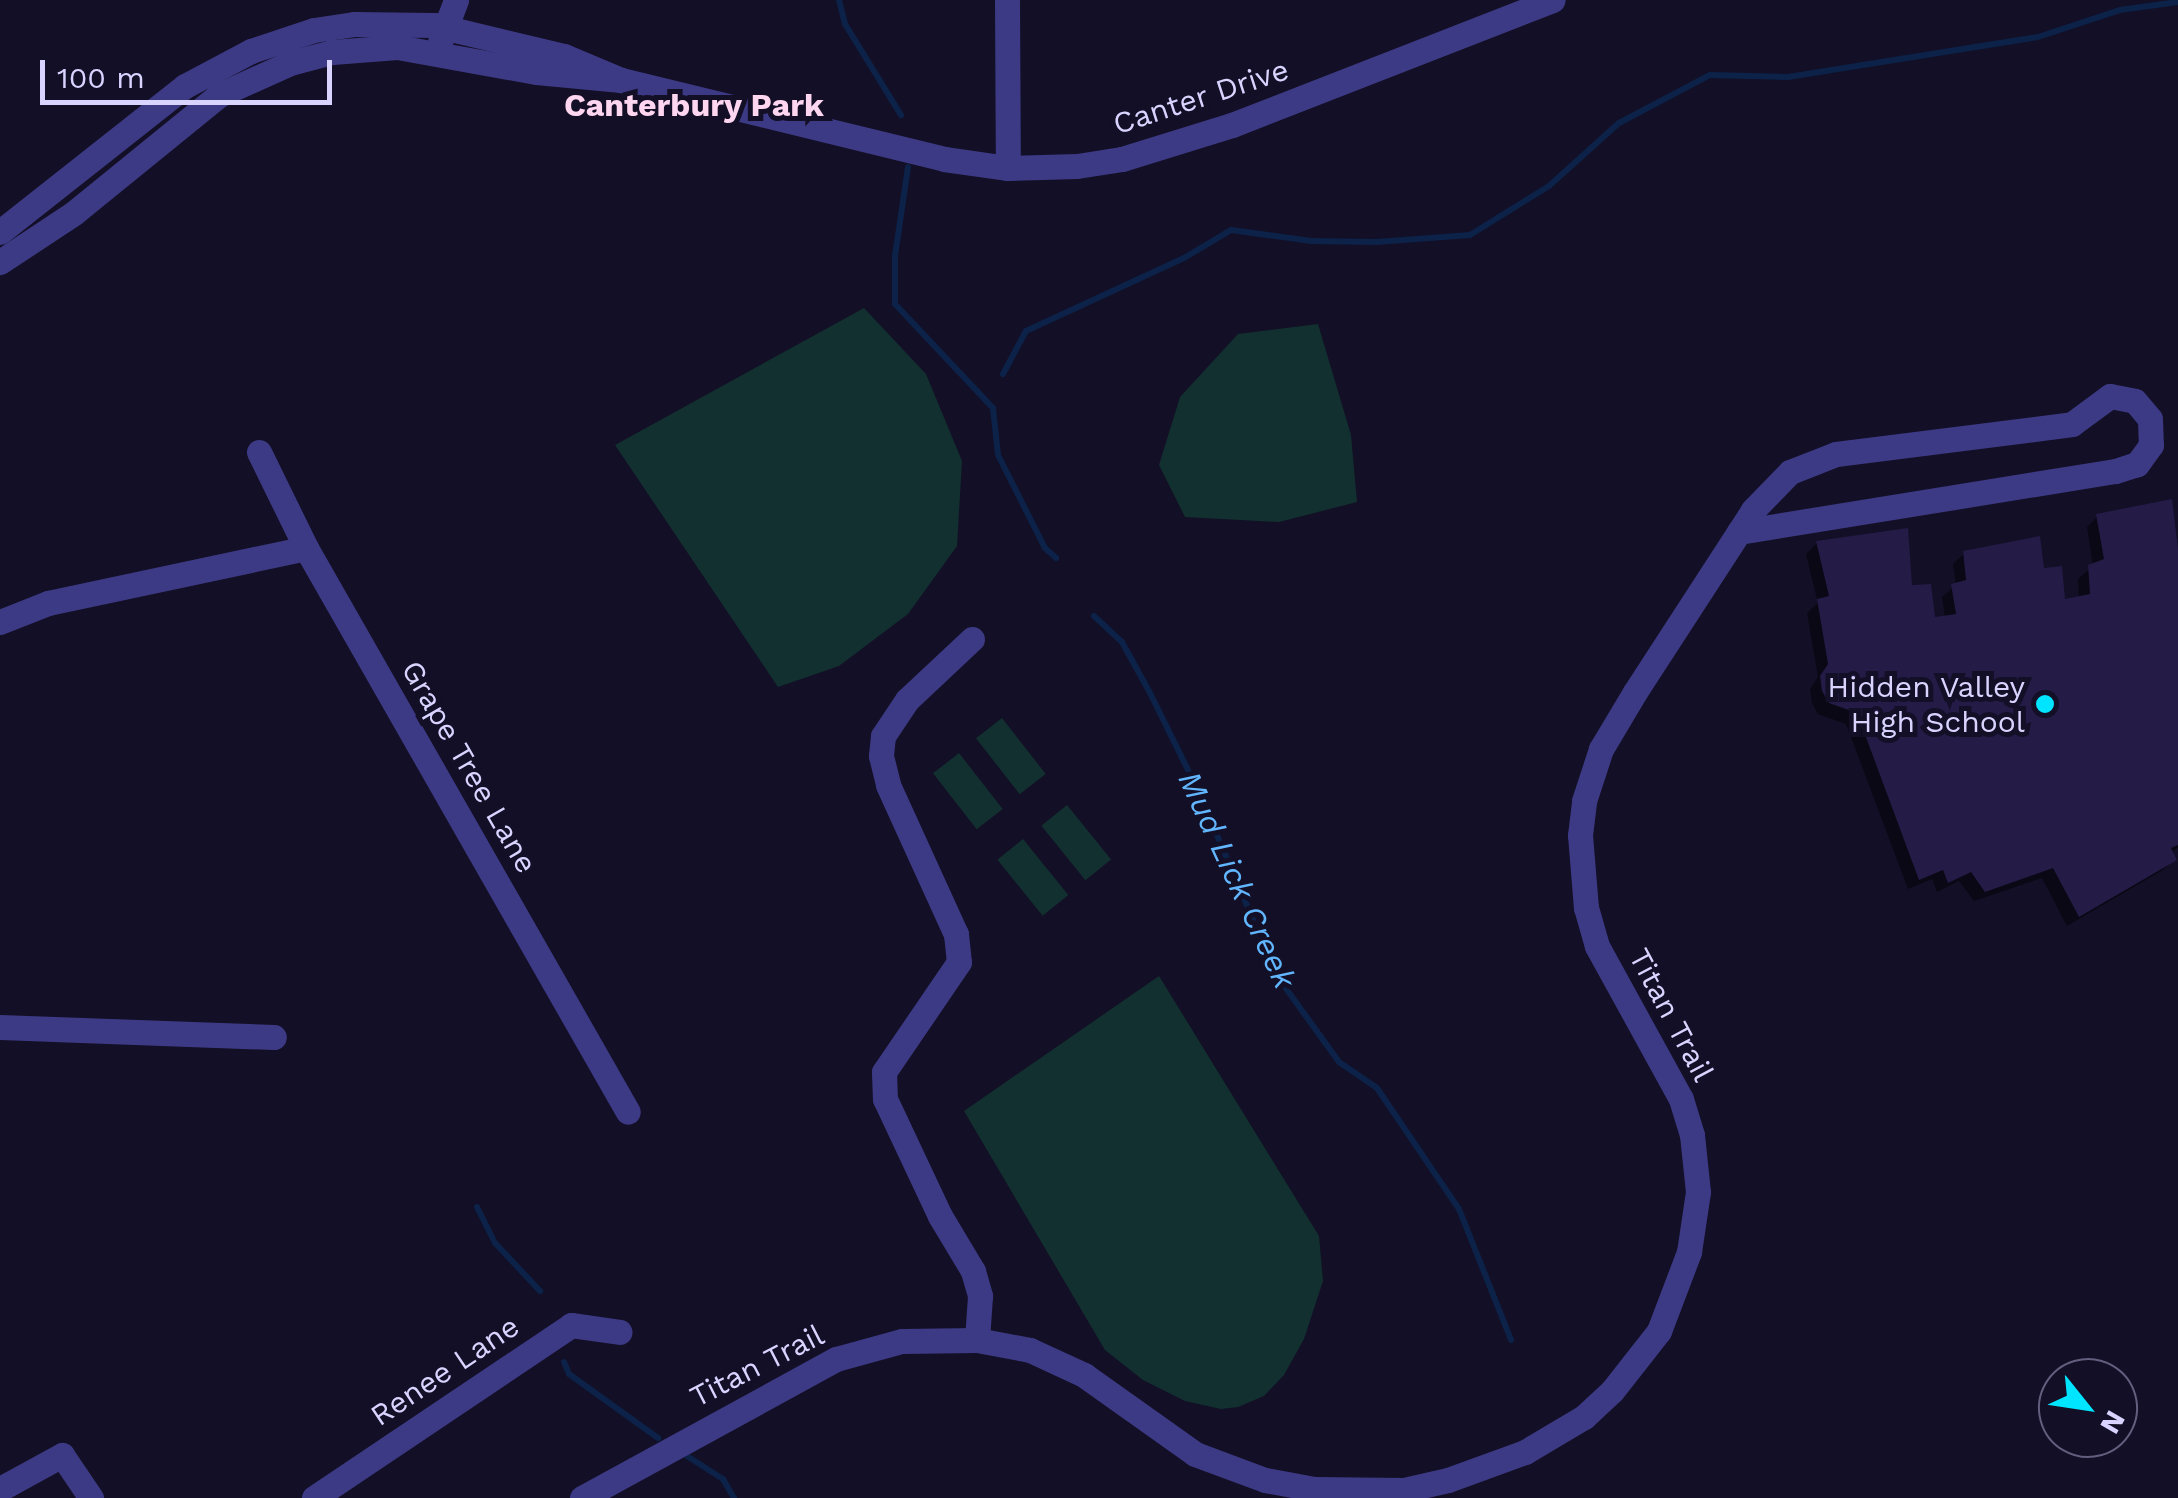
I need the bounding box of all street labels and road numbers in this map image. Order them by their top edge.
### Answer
street label: Canter Drive [1108,52,1294,142]
street label: Grape Tree Lane [393,654,545,880]
street label: Titan Trail [1621,942,1721,1088]
street label: Renee Lane [364,1308,526,1434]
street label: Titan Trail [684,1317,830,1415]

